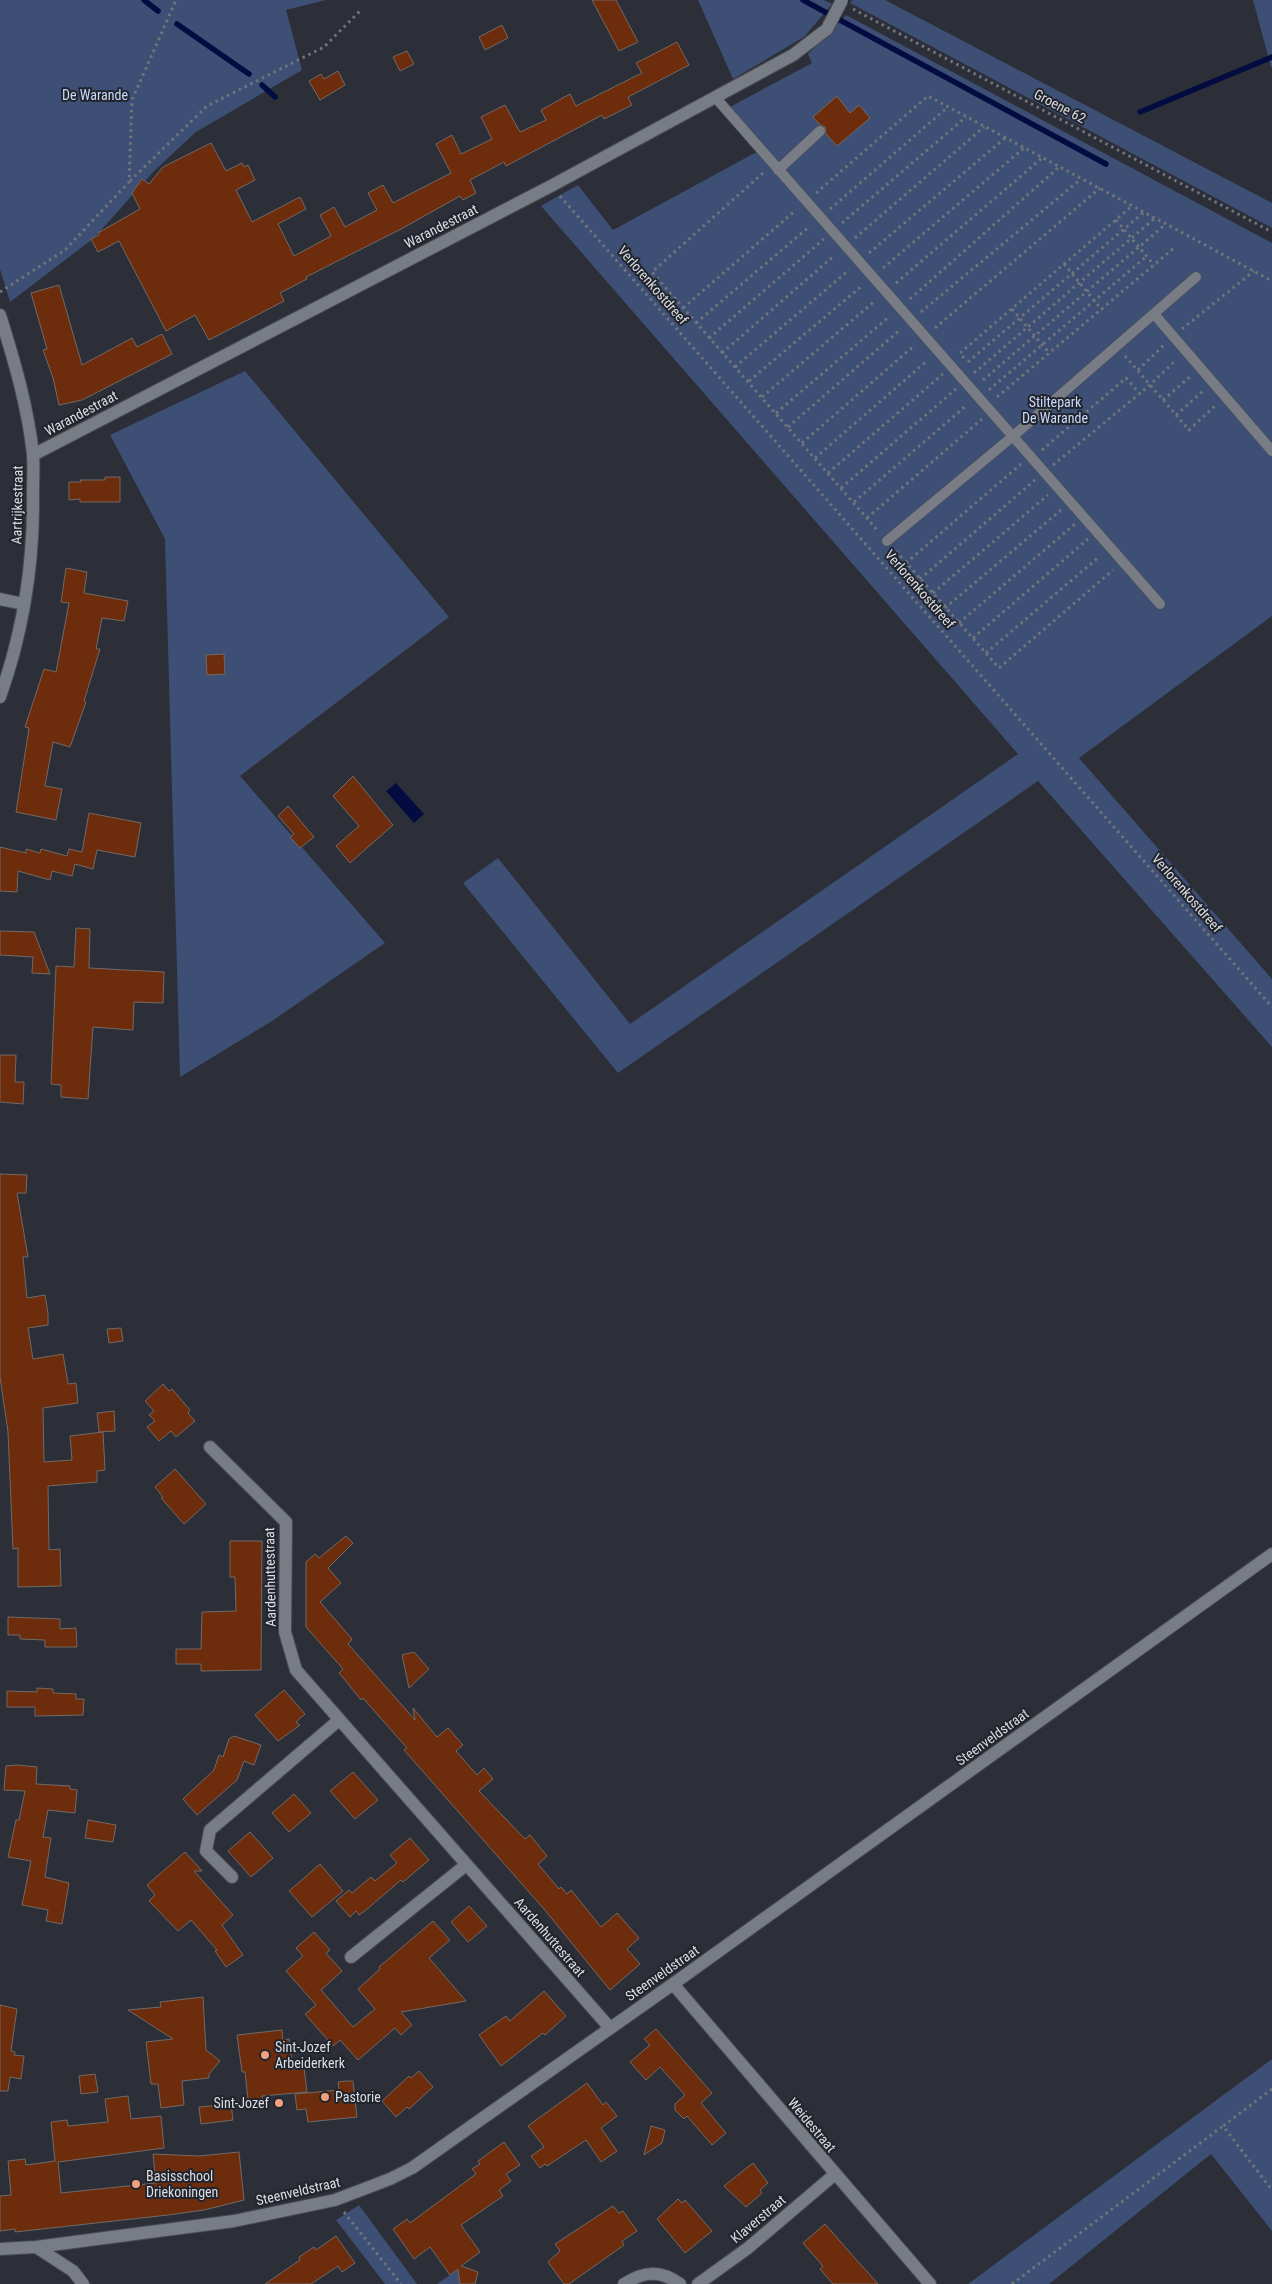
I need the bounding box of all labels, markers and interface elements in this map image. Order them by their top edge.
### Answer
street label: Groene 62 [1031,86,1089,126]
park label: De Warande [62,87,128,103]
street label: Warandestraat [402,201,480,251]
street label: Verlorenkostdreef [615,243,692,328]
street label: Warandestraat [42,387,120,439]
park label: Stiltepark De Warande [1022,394,1088,426]
street label: Aartrijkestraat [8,465,26,545]
street label: Verlorenkostdreef [882,547,959,632]
street label: Verlorenkostdreef [1149,851,1226,936]
street label: Aardenhuttestraat [261,1527,279,1627]
street label: Steenveldstraat [953,1705,1031,1769]
street label: Aardenhuttestraat [511,1894,589,1980]
street label: Steenveldstraat [622,1942,702,2004]
place label: Sint-Jozef Arbeiderkerk [275,2039,346,2071]
marker: Sint-Jozef Arbeiderkerk [259,2049,271,2061]
place label: Pastorie [335,2089,381,2105]
marker: Pastorie [319,2091,331,2103]
place label: Sint-Jozef [213,2095,270,2111]
street label: Weidestraat [785,2095,839,2155]
marker: Sint-Jozef [273,2097,285,2109]
place label: Basisschool Driekoningen [146,2168,218,2200]
street label: Steenveldstraat [254,2174,342,2208]
marker: Basisschool Driekoningen [130,2178,142,2190]
street label: Klaverstraat [727,2192,789,2246]

